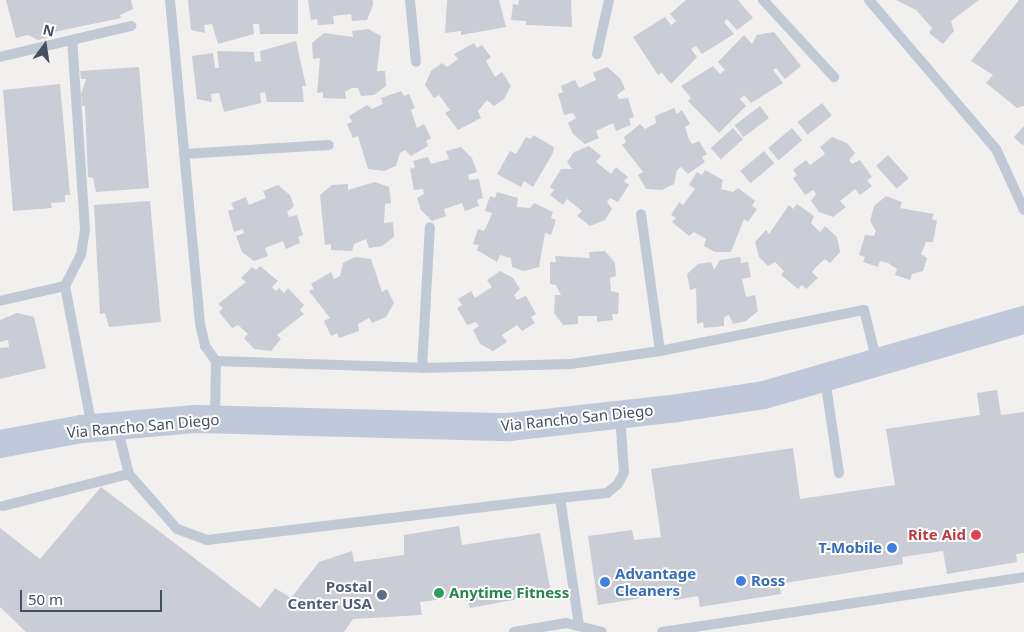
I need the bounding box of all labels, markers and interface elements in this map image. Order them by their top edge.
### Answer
text: N [41,19,57,41]
north arrow [20,20,70,70]
street label: Via Rancho San Diego [500,401,654,435]
street label: Via Rancho San Diego [66,410,220,442]
place label: Rite Aid [908,526,966,544]
marker: Rite Aid [970,529,982,541]
place label: T-Mobile [818,539,882,557]
marker: T-Mobile [886,542,898,554]
place label: Advantage Cleaners [615,564,696,599]
place label: Ross [751,572,785,590]
marker: Ross [735,575,747,587]
marker: Advantage Cleaners [599,576,611,588]
place label: Postal Center USA [288,577,372,612]
scale bar [22,580,165,612]
place label: Anytime Fitness [449,584,569,602]
marker: Anytime Fitness [433,587,445,599]
text: 50 m [28,589,63,609]
marker: Postal Center USA [376,589,388,601]

